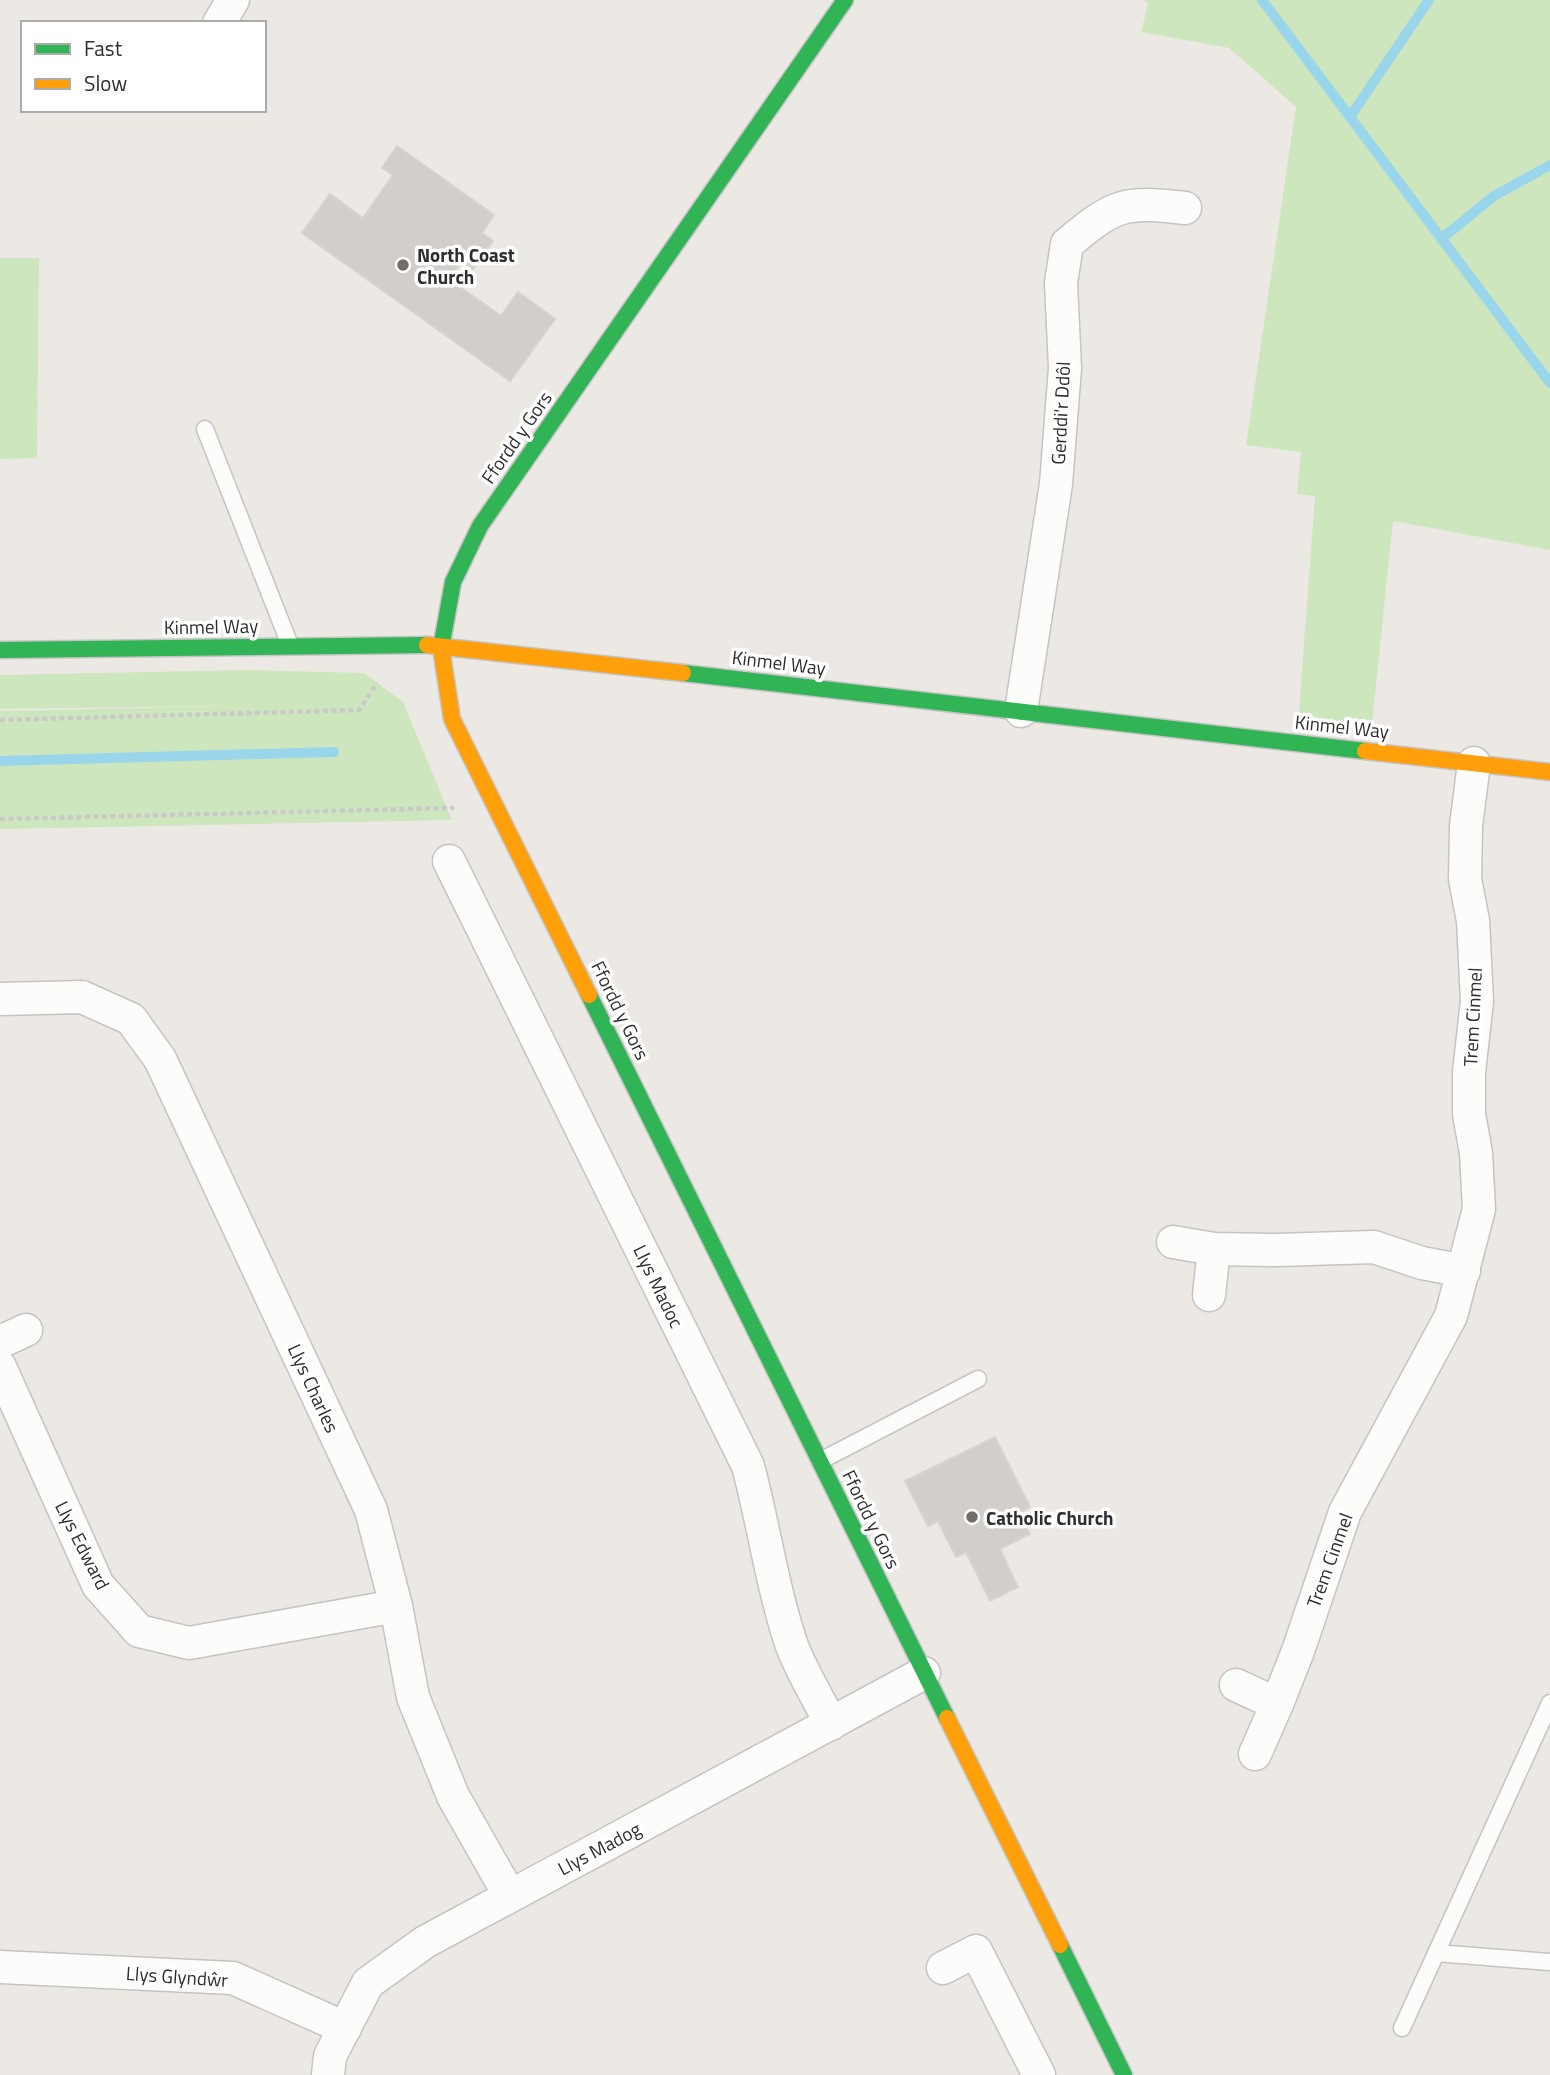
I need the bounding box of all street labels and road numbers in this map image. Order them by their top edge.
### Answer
street label: Gerddi'r Ddôl [1043,361,1077,465]
street label: Ffordd y Gors [473,385,559,489]
street label: Kinmel Way [164,611,258,641]
street label: Kinmel Way [730,642,828,682]
street label: Kinmel Way [1294,707,1390,745]
street label: Ffordd y Gors [584,956,658,1065]
street label: Trem Cinmel [1455,967,1489,1067]
street label: Llys Madoc [626,1239,692,1333]
street label: Llys Charles [281,1339,347,1437]
street label: Ffordd y Gors [835,1465,909,1574]
street label: Llys Edward [48,1496,118,1594]
street label: Trem Cinmel [1298,1509,1360,1611]
street label: Llys Madog [552,1814,646,1882]
street label: Llys Glyndŵr [125,1958,229,1994]

